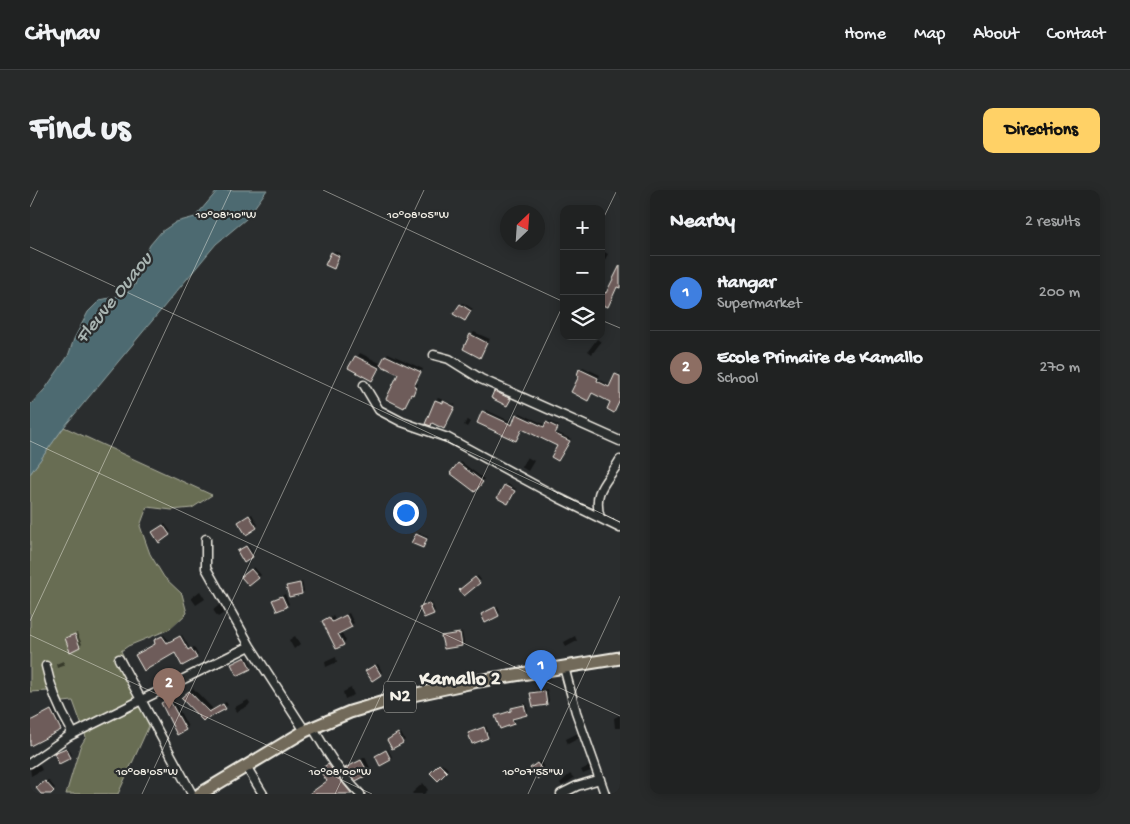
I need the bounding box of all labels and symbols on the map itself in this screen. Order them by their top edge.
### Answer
north arrow [500,205,545,250]
text: 10°08'10"W [195,209,256,223]
text: 10°08'05"W [386,209,449,223]
water label: Fleuve Ouaou [71,248,160,349]
your location [393,500,419,526]
pin: 1 [525,650,557,691]
pin: 2 [153,668,185,709]
district label: Kamallo 2 [418,669,501,692]
road number: N2 [384,682,416,712]
text: 10°08'05"W [115,766,178,780]
text: 10°08'00"W [308,766,371,780]
text: 10°07'55"W [502,766,563,780]

